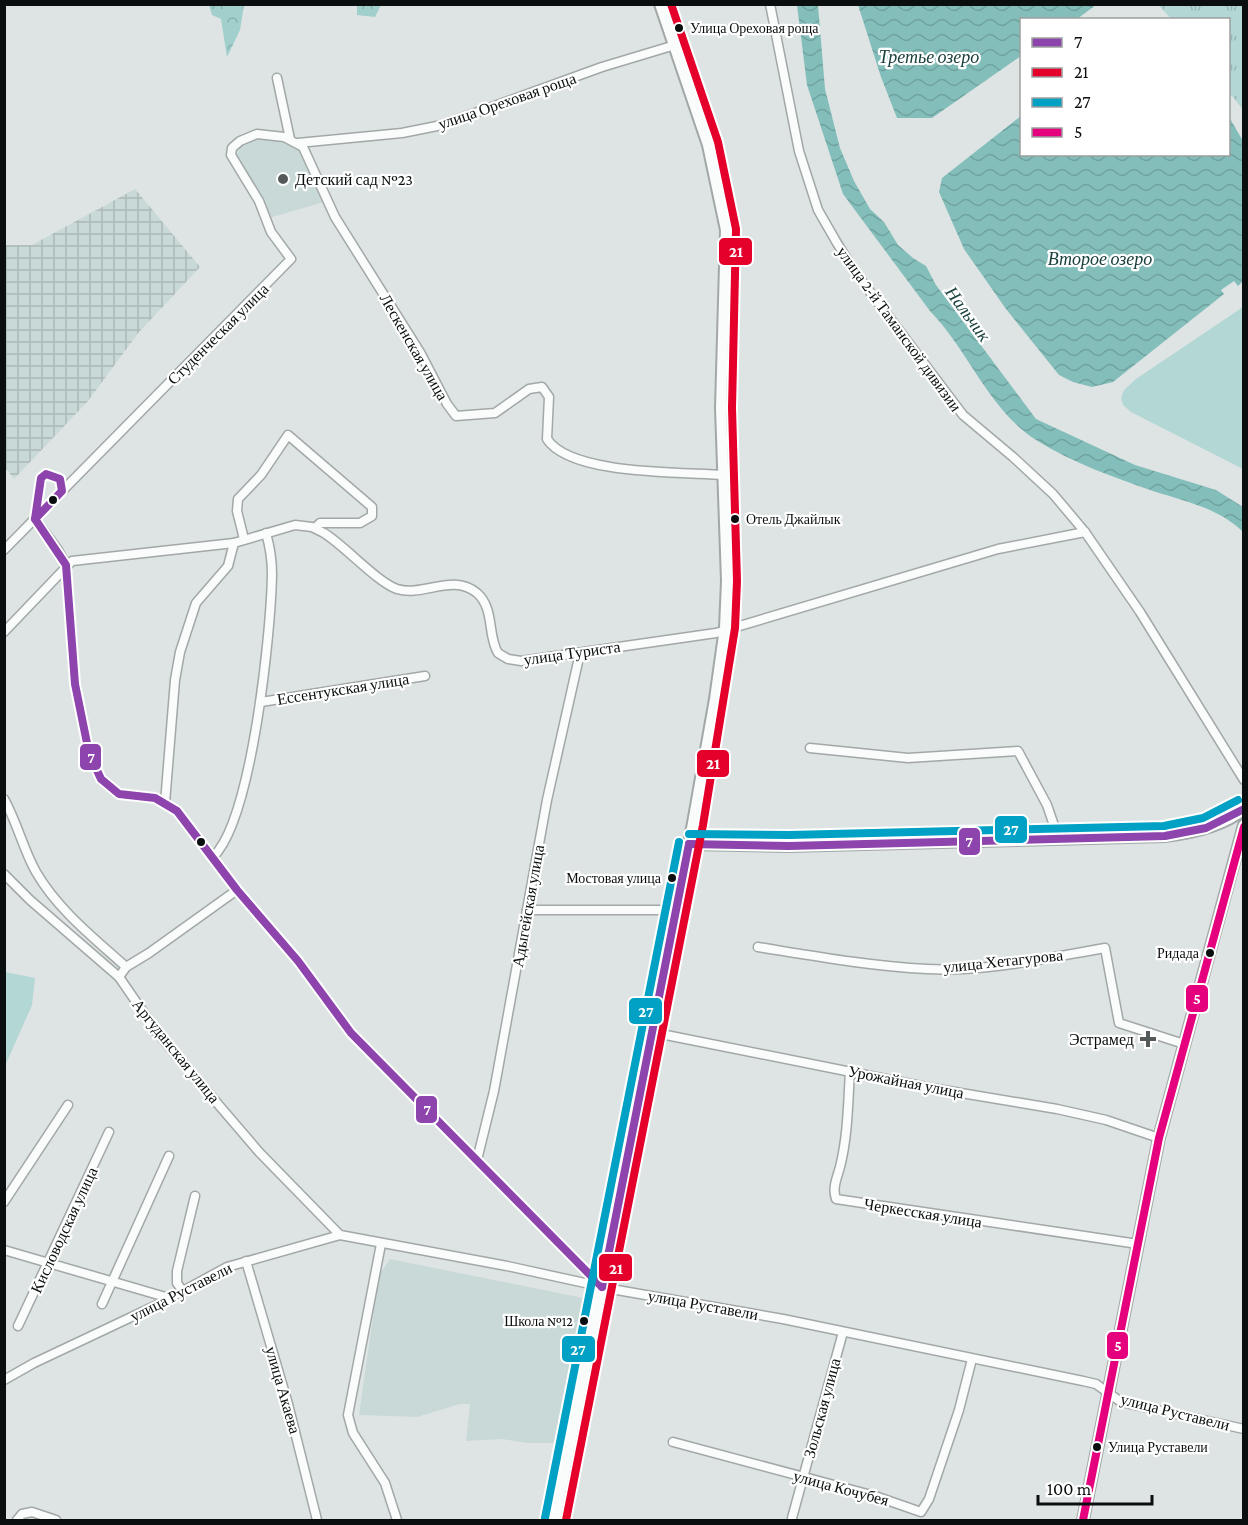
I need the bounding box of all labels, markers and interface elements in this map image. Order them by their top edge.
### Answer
legend [1020,18,1230,156]
place label: Улица Ореховая роща [690,20,819,36]
marker: Улица Ореховая роща [673,22,685,34]
text: 7 [1074,32,1082,52]
water label: Третье озеро [879,47,979,67]
text: 21 [1074,62,1089,82]
street label: улица Ореховая роща [436,69,578,134]
text: 27 [1074,92,1091,112]
text: 5 [1074,122,1083,142]
place label: Детский сад №23 [295,171,413,189]
marker: Детский сад №23 [276,172,290,186]
line badge: 21 [718,237,753,266]
text: 21 [729,243,743,260]
street label: улица 2-й Таманской дивизии [833,243,965,416]
water label: Второе озеро [1048,249,1152,269]
street label: Студенческая улица [164,280,273,389]
water label: Нальчик [941,282,995,346]
street label: Лескенская улица [376,291,451,404]
unlabelled marker [47,494,59,506]
place label: Отель Джайлык [746,511,841,527]
marker: Отель Джайлык [729,513,741,525]
street label: улица Туриста [523,638,622,669]
street label: Ессентукская улица [276,670,410,709]
line badge: 7 [79,743,102,771]
text: 7 [87,749,95,766]
line badge: 21 [696,749,730,778]
text: 21 [706,755,720,772]
line badge: 27 [994,815,1028,844]
text: 27 [1003,821,1019,838]
line badge: 7 [958,827,981,856]
text: 7 [965,833,973,850]
unlabelled marker [195,836,207,848]
street label: Адыгейская улица [509,843,548,969]
place label: Мостовая улица [566,870,662,886]
marker: Мостовая улица [666,872,678,884]
place label: Ридада [1157,945,1200,961]
street label: улица Хетагурова [942,946,1064,977]
marker: Ридада [1204,947,1216,959]
line badge: 5 [1185,984,1209,1013]
text: 5 [1193,990,1201,1007]
street label: Аргуданская улица [128,996,223,1107]
line badge: 27 [628,997,663,1025]
text: 27 [638,1003,654,1020]
marker: Эстрамед [1139,1030,1157,1048]
place label: Эстрамед [1069,1031,1134,1049]
street label: Урожайная улица [846,1062,965,1103]
line badge: 7 [415,1095,438,1124]
text: 7 [423,1101,431,1118]
street label: Кисловодская улица [27,1164,102,1296]
street label: Черкесская улица [863,1195,983,1232]
line badge: 21 [598,1253,633,1282]
street label: улица Руставели [127,1259,236,1326]
text: 21 [609,1260,623,1277]
street label: улица Руставели [646,1287,760,1324]
place label: Школа №12 [504,1313,573,1329]
marker: Школа №12 [578,1315,590,1327]
line badge: 5 [1106,1331,1129,1360]
line badge: 27 [561,1335,596,1363]
text: 5 [1114,1337,1122,1354]
text: 27 [570,1341,586,1358]
street label: улица Акаева [261,1344,304,1436]
street label: Зольская улица [801,1356,844,1460]
street label: улица Руставели [1118,1390,1232,1435]
place label: Улица Руставели [1108,1439,1208,1455]
marker: Улица Руставели [1091,1441,1103,1453]
street label: улица Кочубея [791,1467,891,1510]
scale bar [1038,1468,1152,1506]
text: 100 m [1047,1479,1092,1499]

